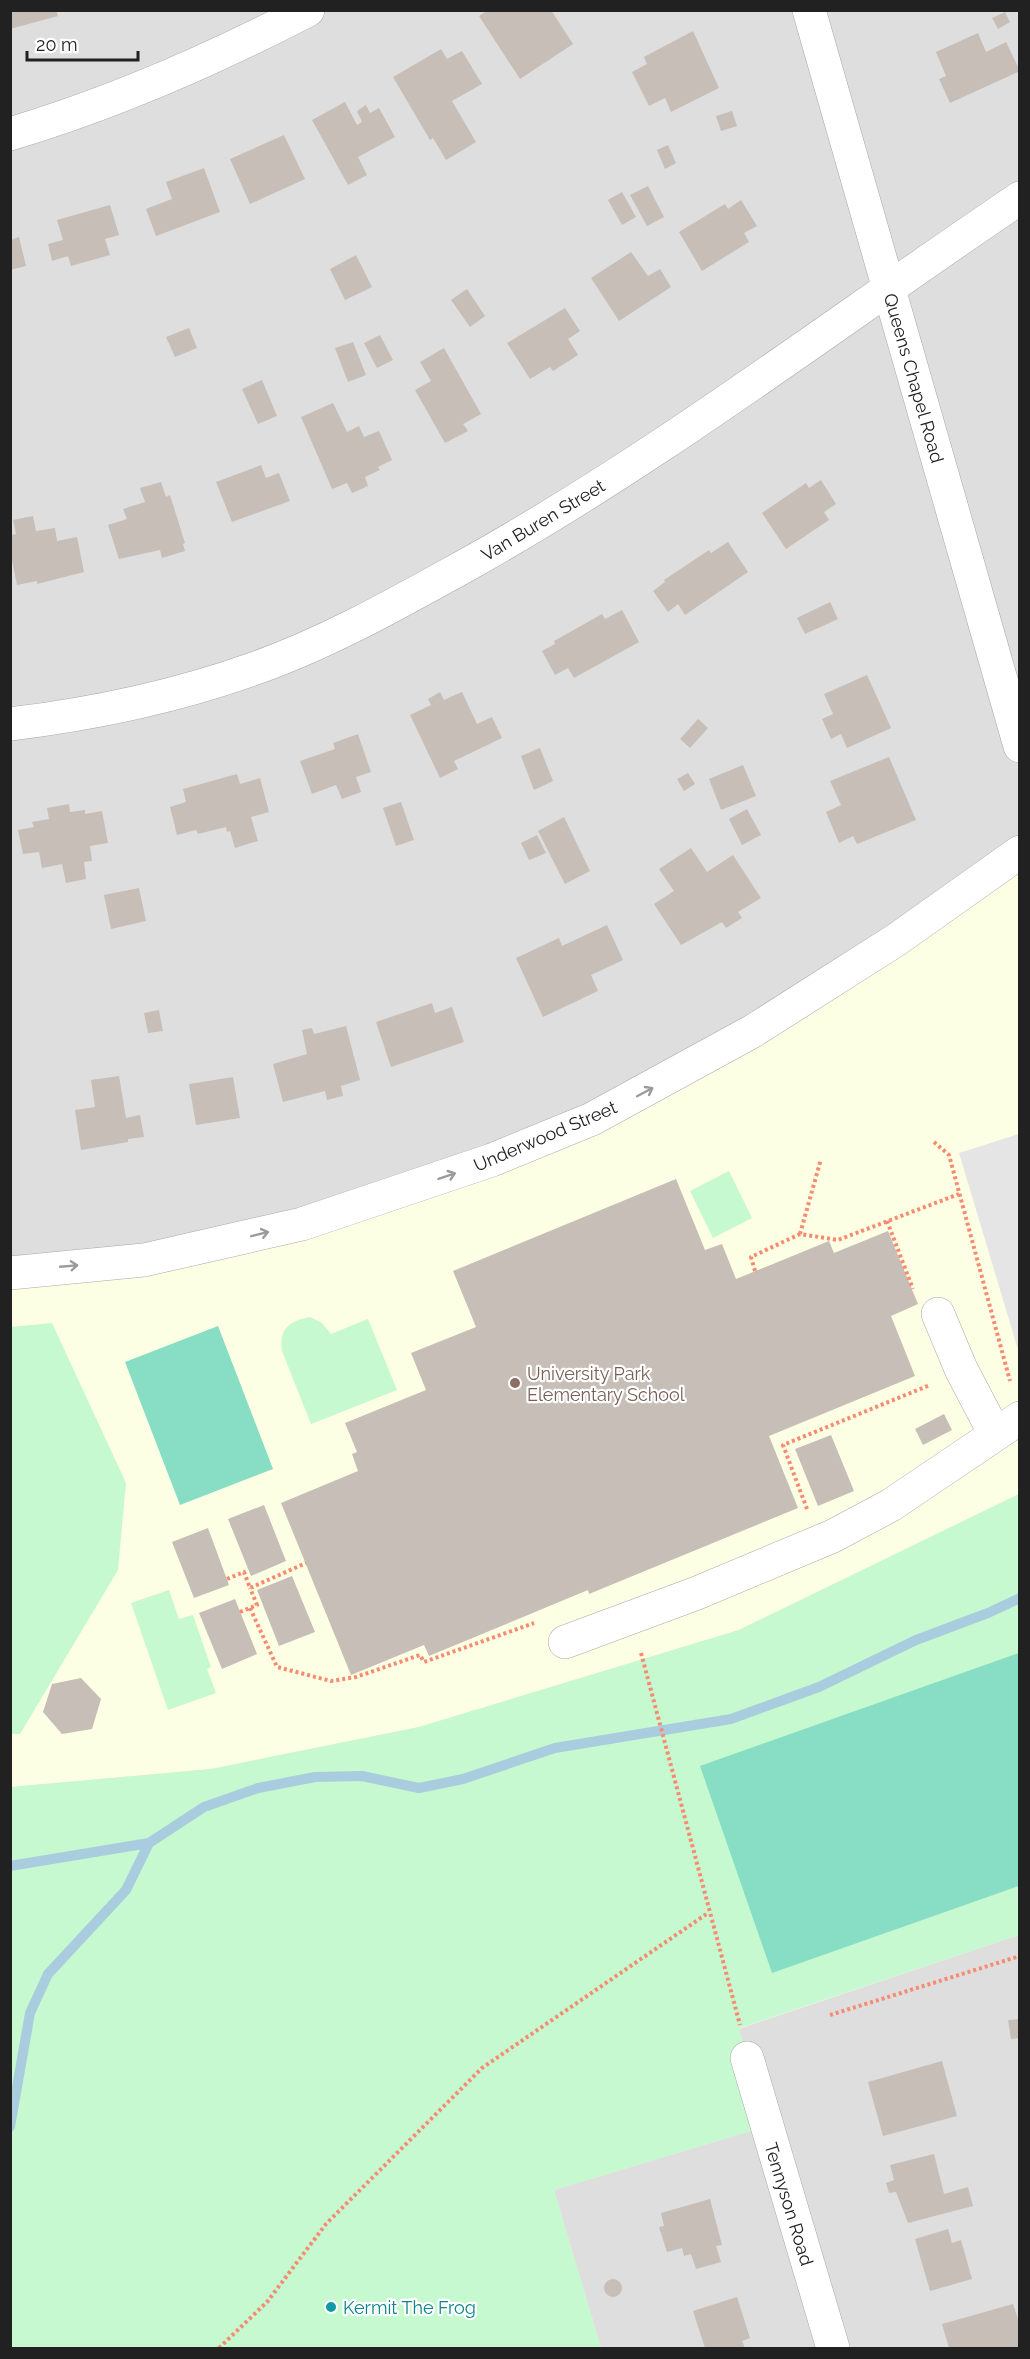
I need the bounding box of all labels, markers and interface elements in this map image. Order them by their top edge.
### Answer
scale bar [27,24,138,62]
text: 20 m [36,34,78,55]
street label: Queens Chapel Road [880,291,948,465]
street label: Van Buren Street [477,475,609,565]
one-way arrow [636,1085,654,1097]
street label: Underwood Street [470,1096,620,1176]
one-way arrow [437,1170,456,1181]
one-way arrow [251,1227,270,1239]
one-way arrow [58,1261,78,1272]
place label: University Park Elementary School [527,1363,685,1405]
marker: University Park Elementary School [508,1376,522,1390]
street label: Tennyson Road [760,2140,818,2268]
place label: Kermit The Frog [343,2297,476,2318]
marker: Kermit The Frog [324,2300,338,2314]

